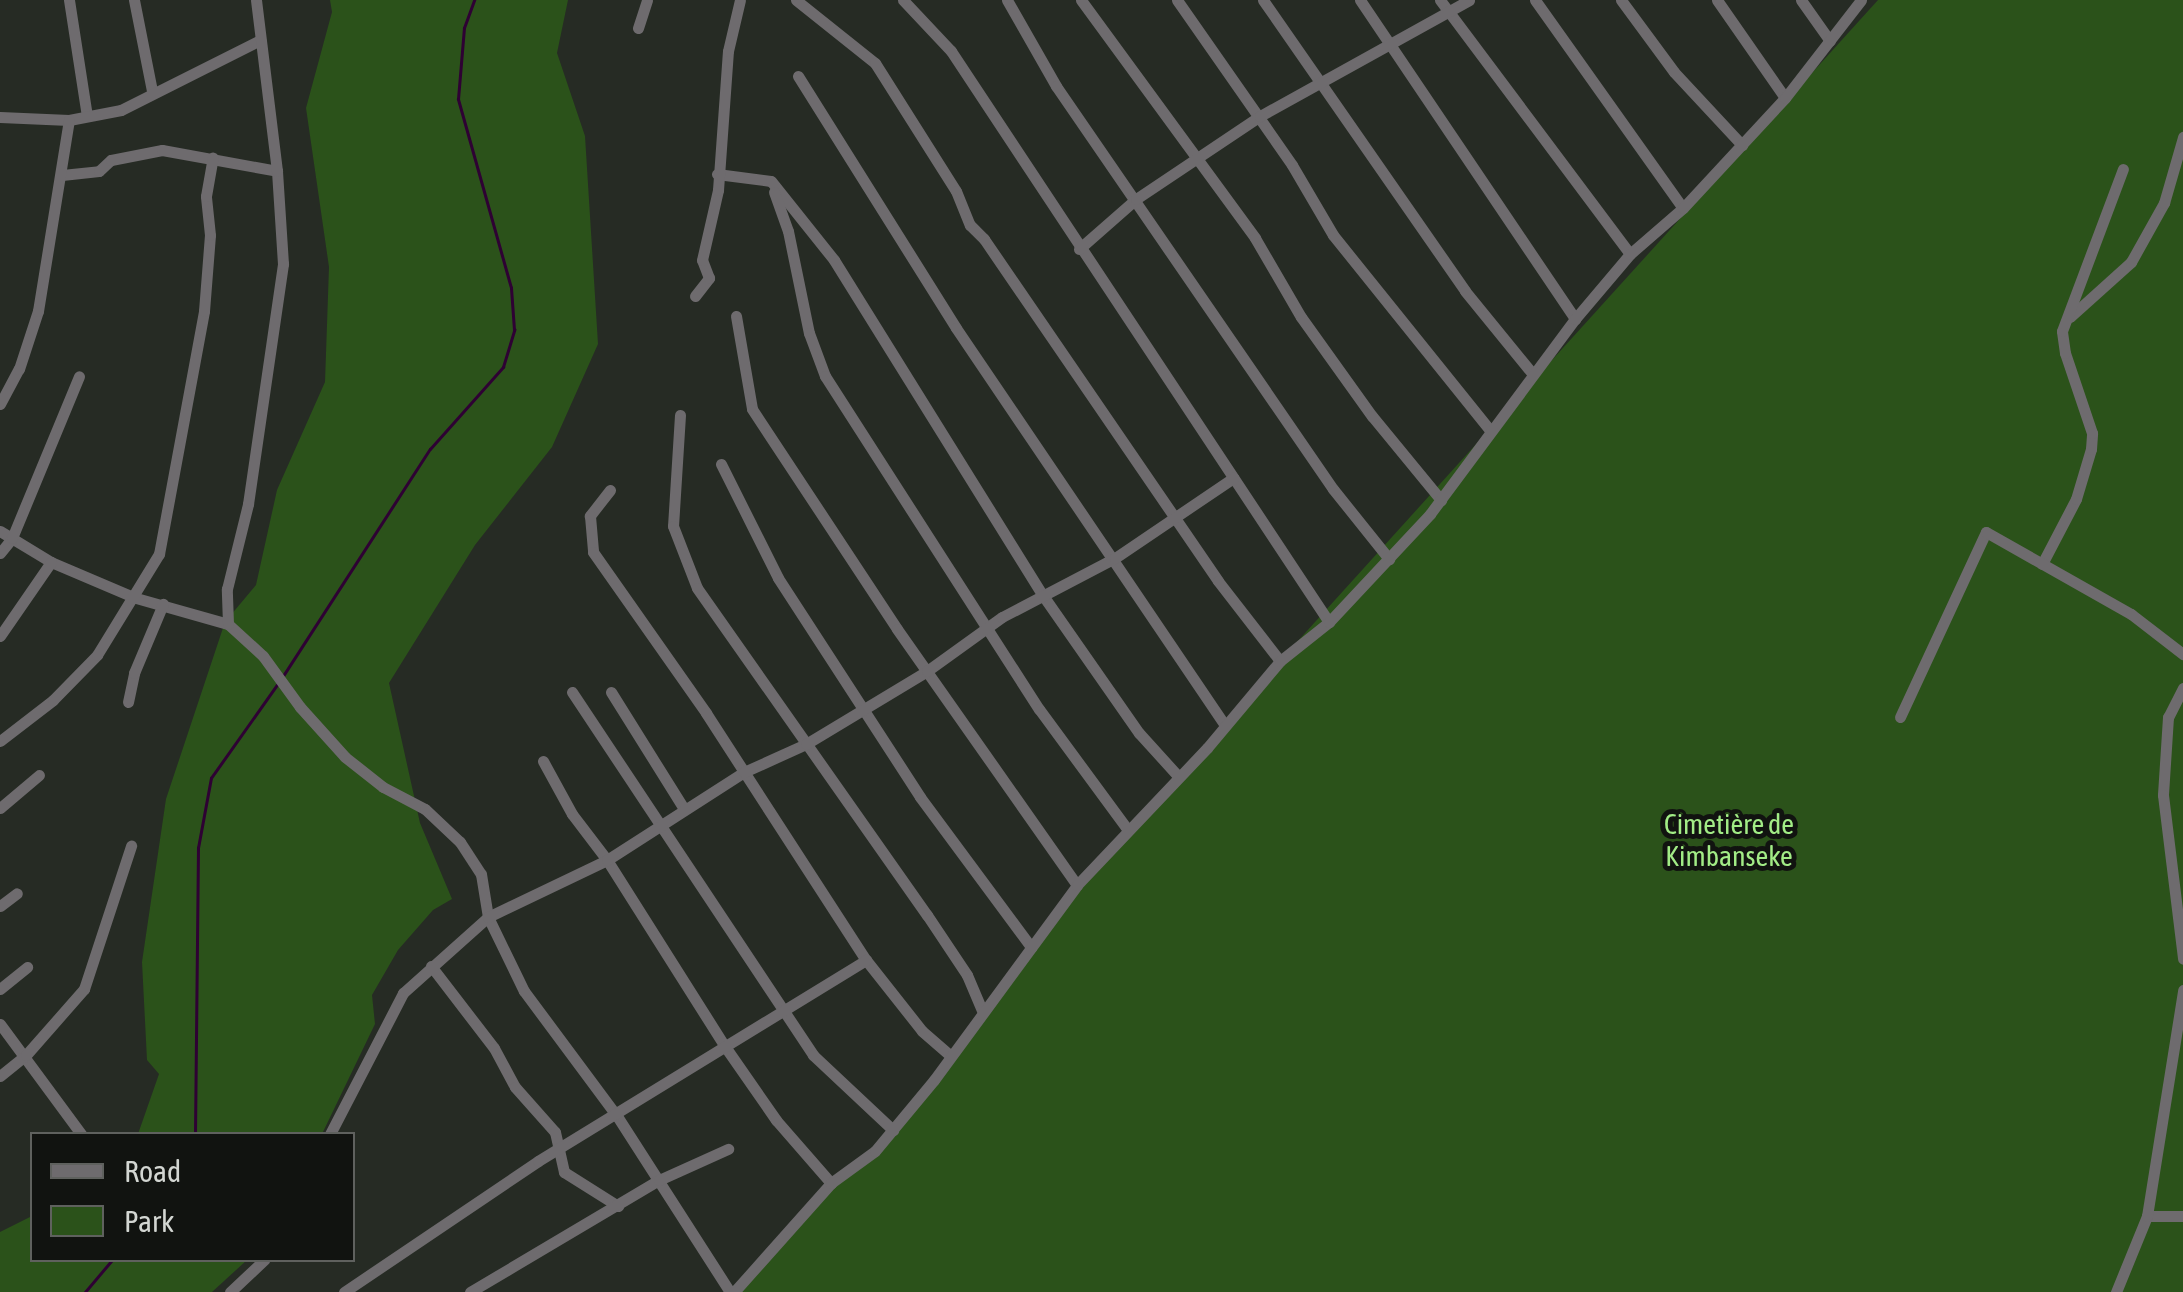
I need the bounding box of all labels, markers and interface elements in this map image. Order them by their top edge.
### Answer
park label: Cimetière de Kimbanseke [1664,807,1794,873]
legend [30,1132,355,1262]
text: Road [124,1154,181,1188]
text: Park [124,1204,174,1238]

